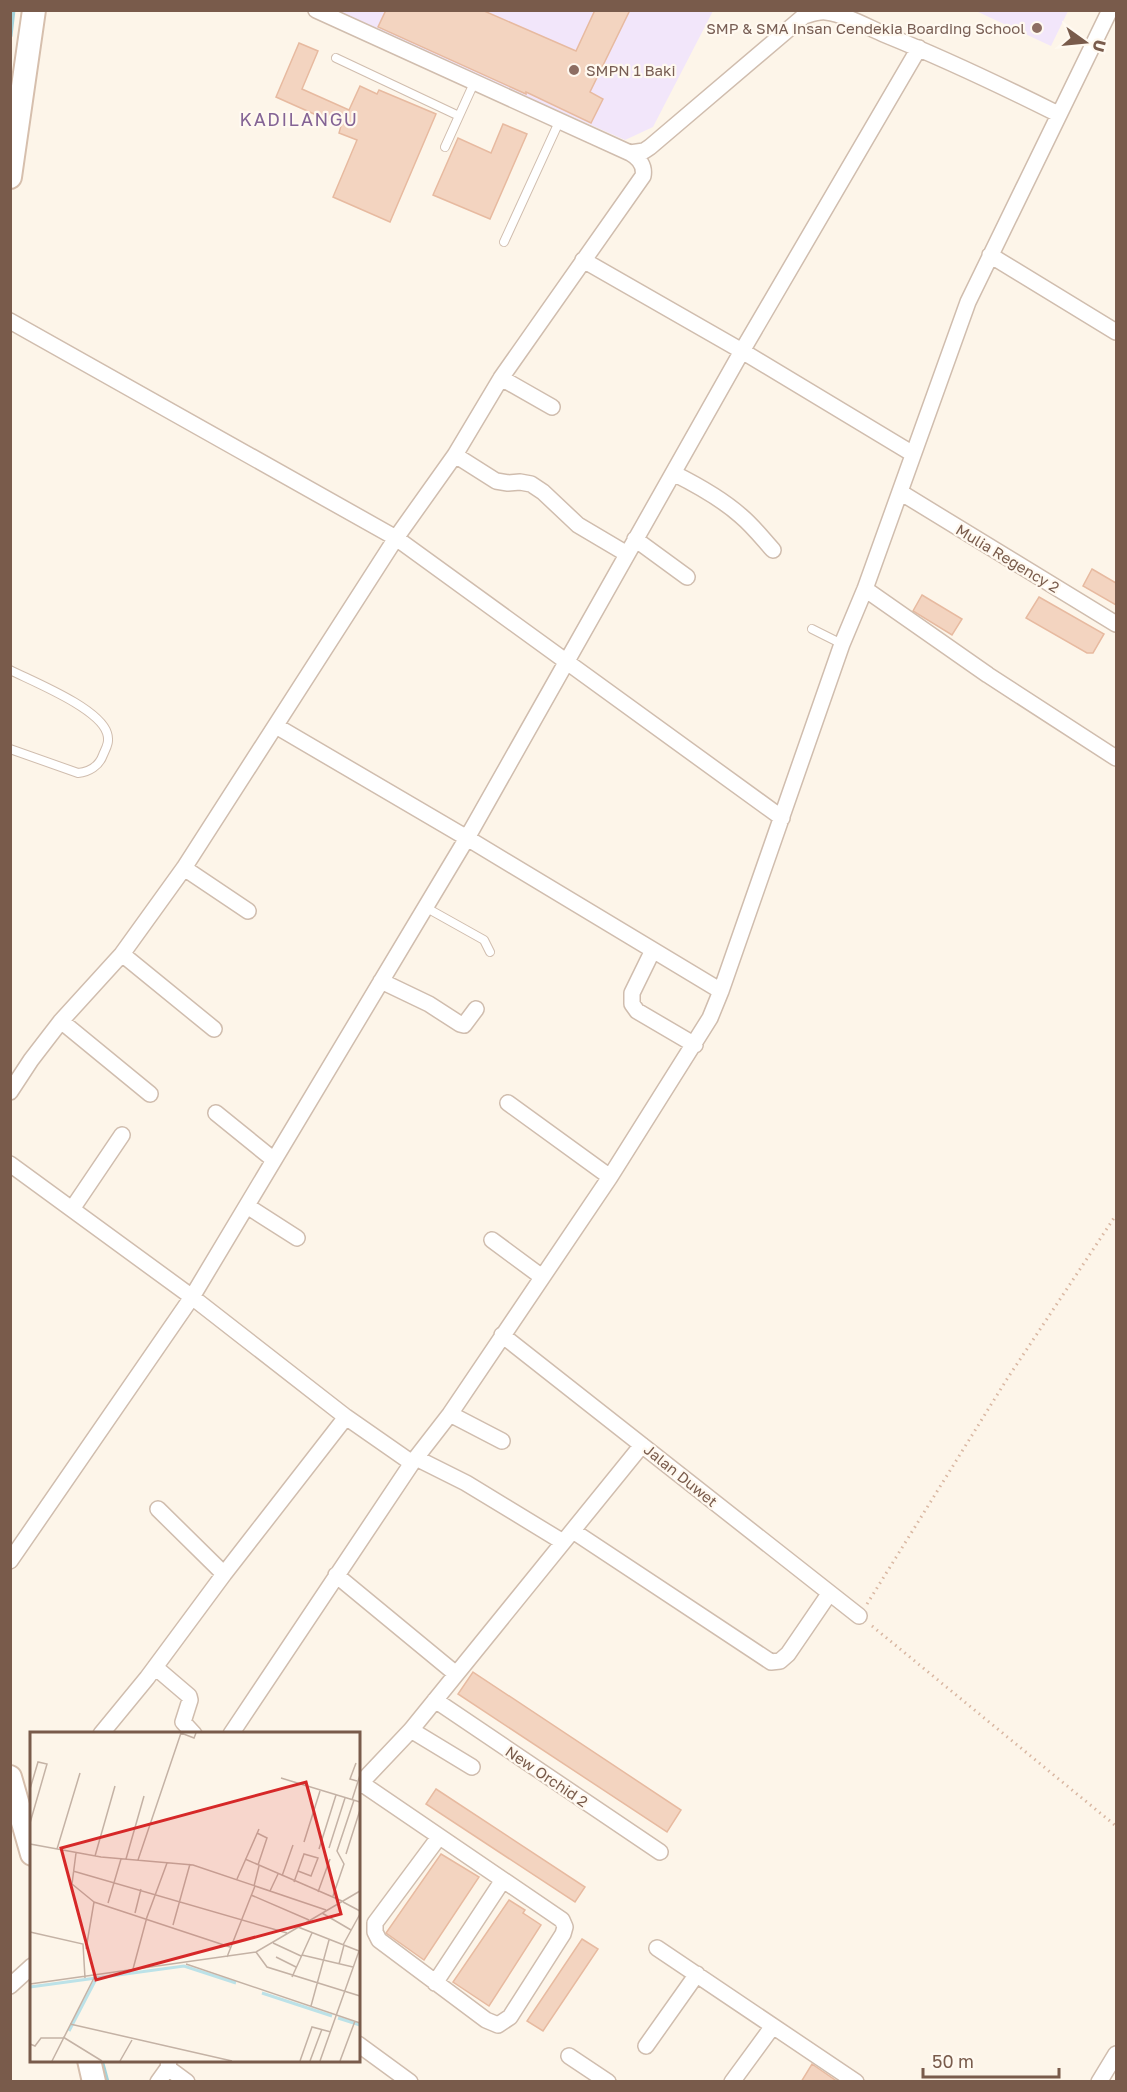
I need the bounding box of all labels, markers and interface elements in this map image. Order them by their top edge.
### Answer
north arrow [1055,12,1115,72]
place label: SMP & SMA Insan Cendekia Boarding School [706,19,1025,37]
marker: SMP & SMA Insan Cendekia Boarding School [1030,21,1044,35]
text: U [1088,38,1111,54]
place label: SMPN 1 Baki [586,61,676,79]
marker: SMPN 1 Baki [567,63,581,77]
district label: KADILANGU [240,108,358,130]
street label: Mulia Regency 2 [953,520,1063,596]
street label: Jalan Duwet [641,1440,721,1510]
inset map [30,1732,360,2062]
street label: New Orchid 2 [502,1742,592,1810]
scale bar [923,2041,1060,2079]
text: 50 m [932,2050,974,2072]

